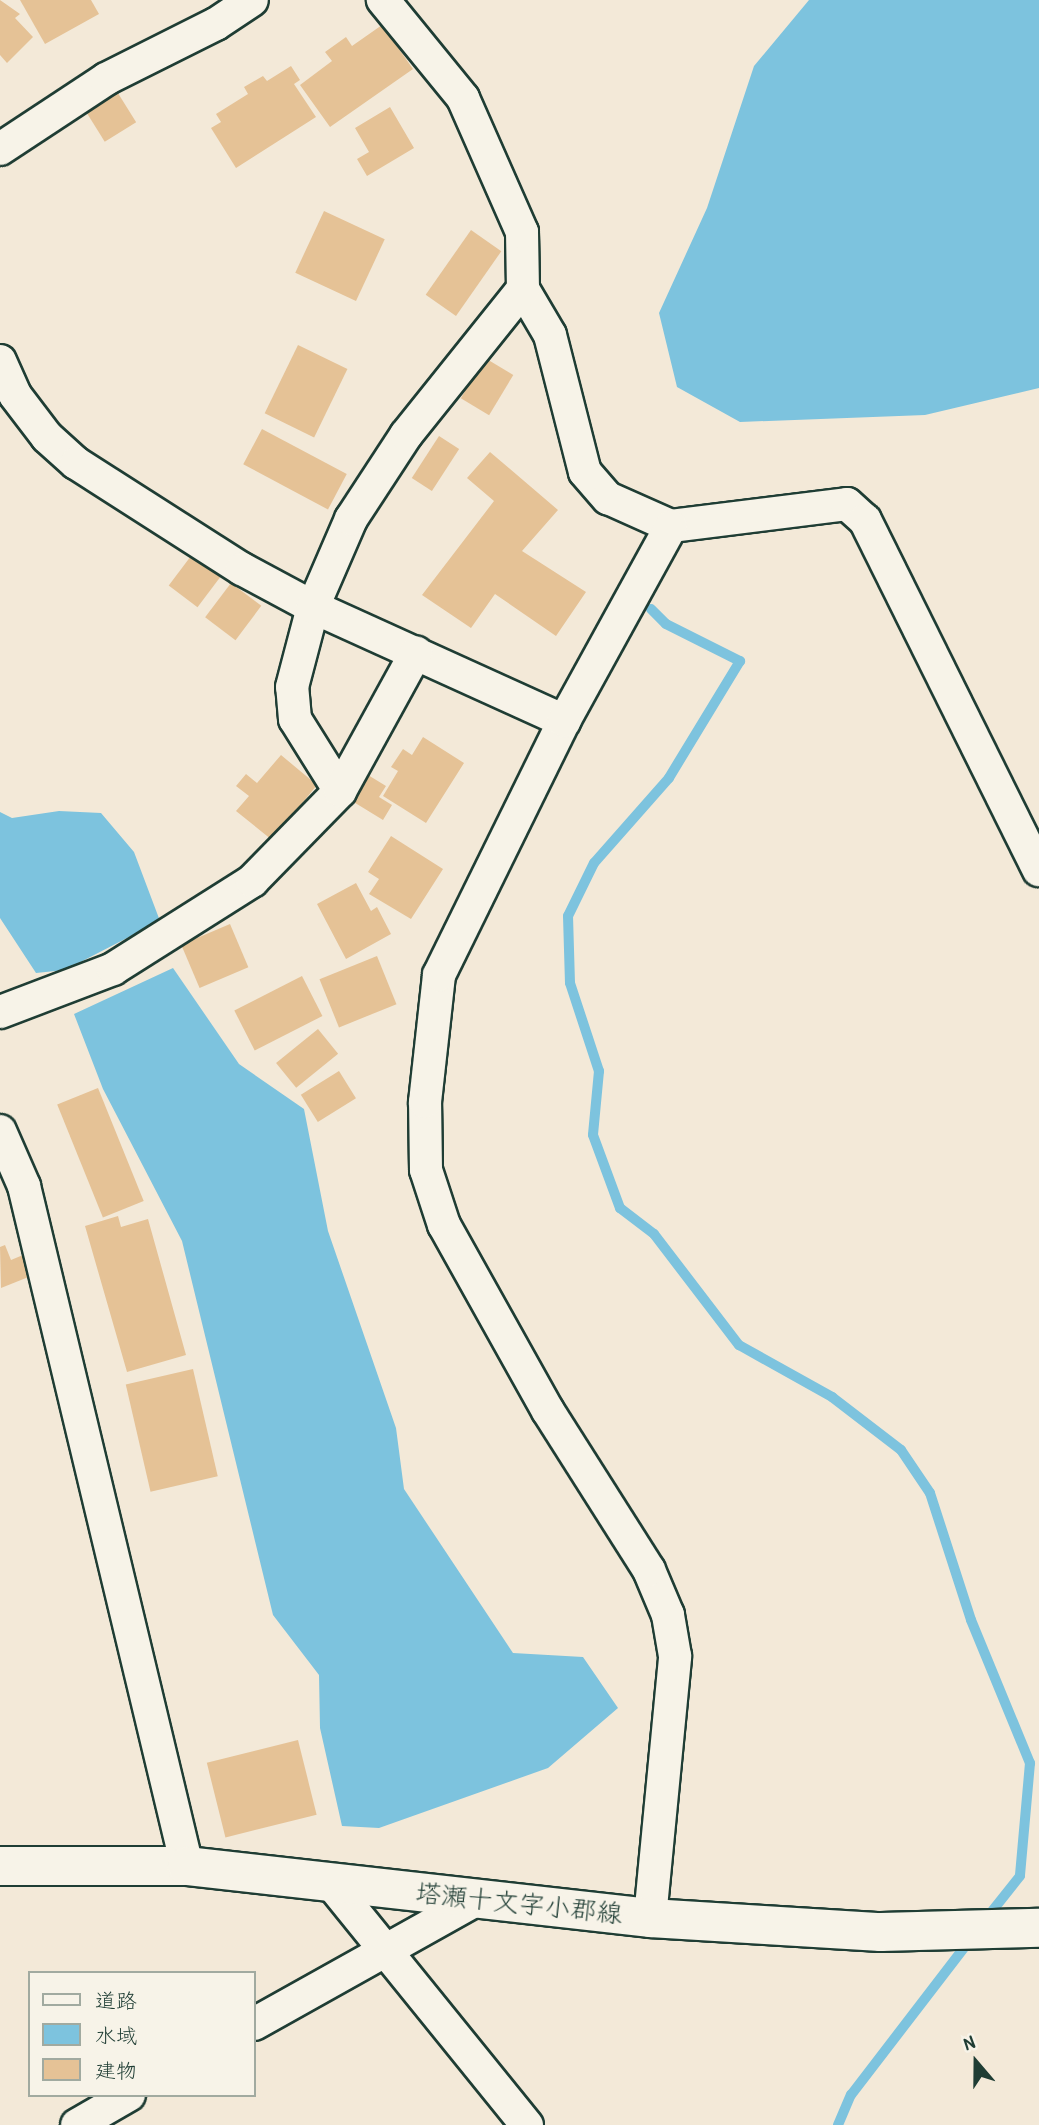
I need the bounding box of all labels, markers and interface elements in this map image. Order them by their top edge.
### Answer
street label: 塔瀬十文字小郡線 [414,1877,624,1929]
legend [28,1971,256,2097]
text: 道路 [95,1986,137,2015]
text: 水域 [95,2021,137,2050]
north arrow [941,2027,1011,2097]
text: N [960,2028,978,2056]
text: 建物 [95,2056,137,2085]

